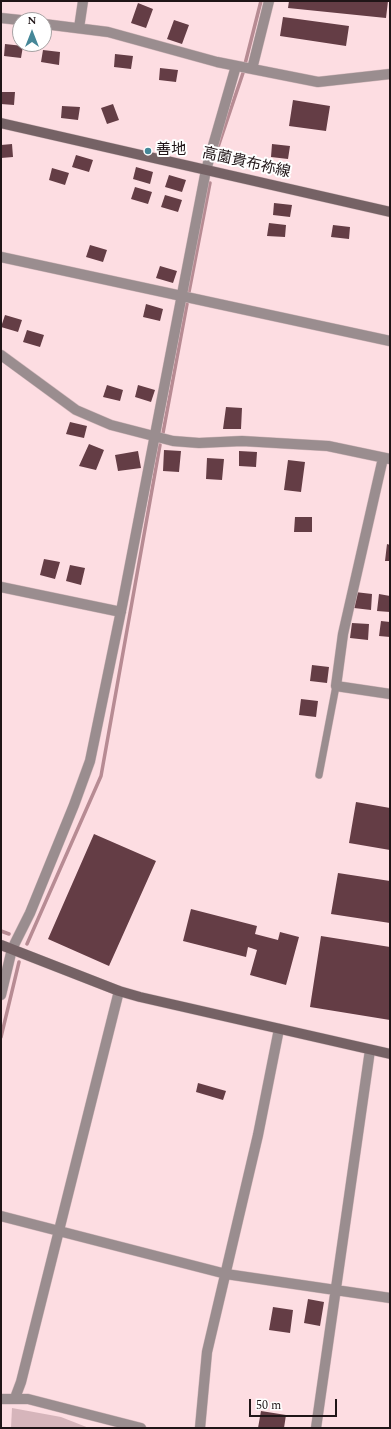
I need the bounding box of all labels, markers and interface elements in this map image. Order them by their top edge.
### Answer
north arrow [12,12,52,52]
text: N [28,12,36,29]
place label: 善地 [156,142,186,160]
street label: 高薗貴布祢線 [200,145,292,183]
marker: 善地 [143,146,153,156]
scale bar [251,1391,339,1417]
text: 50 m [256,1396,281,1415]

